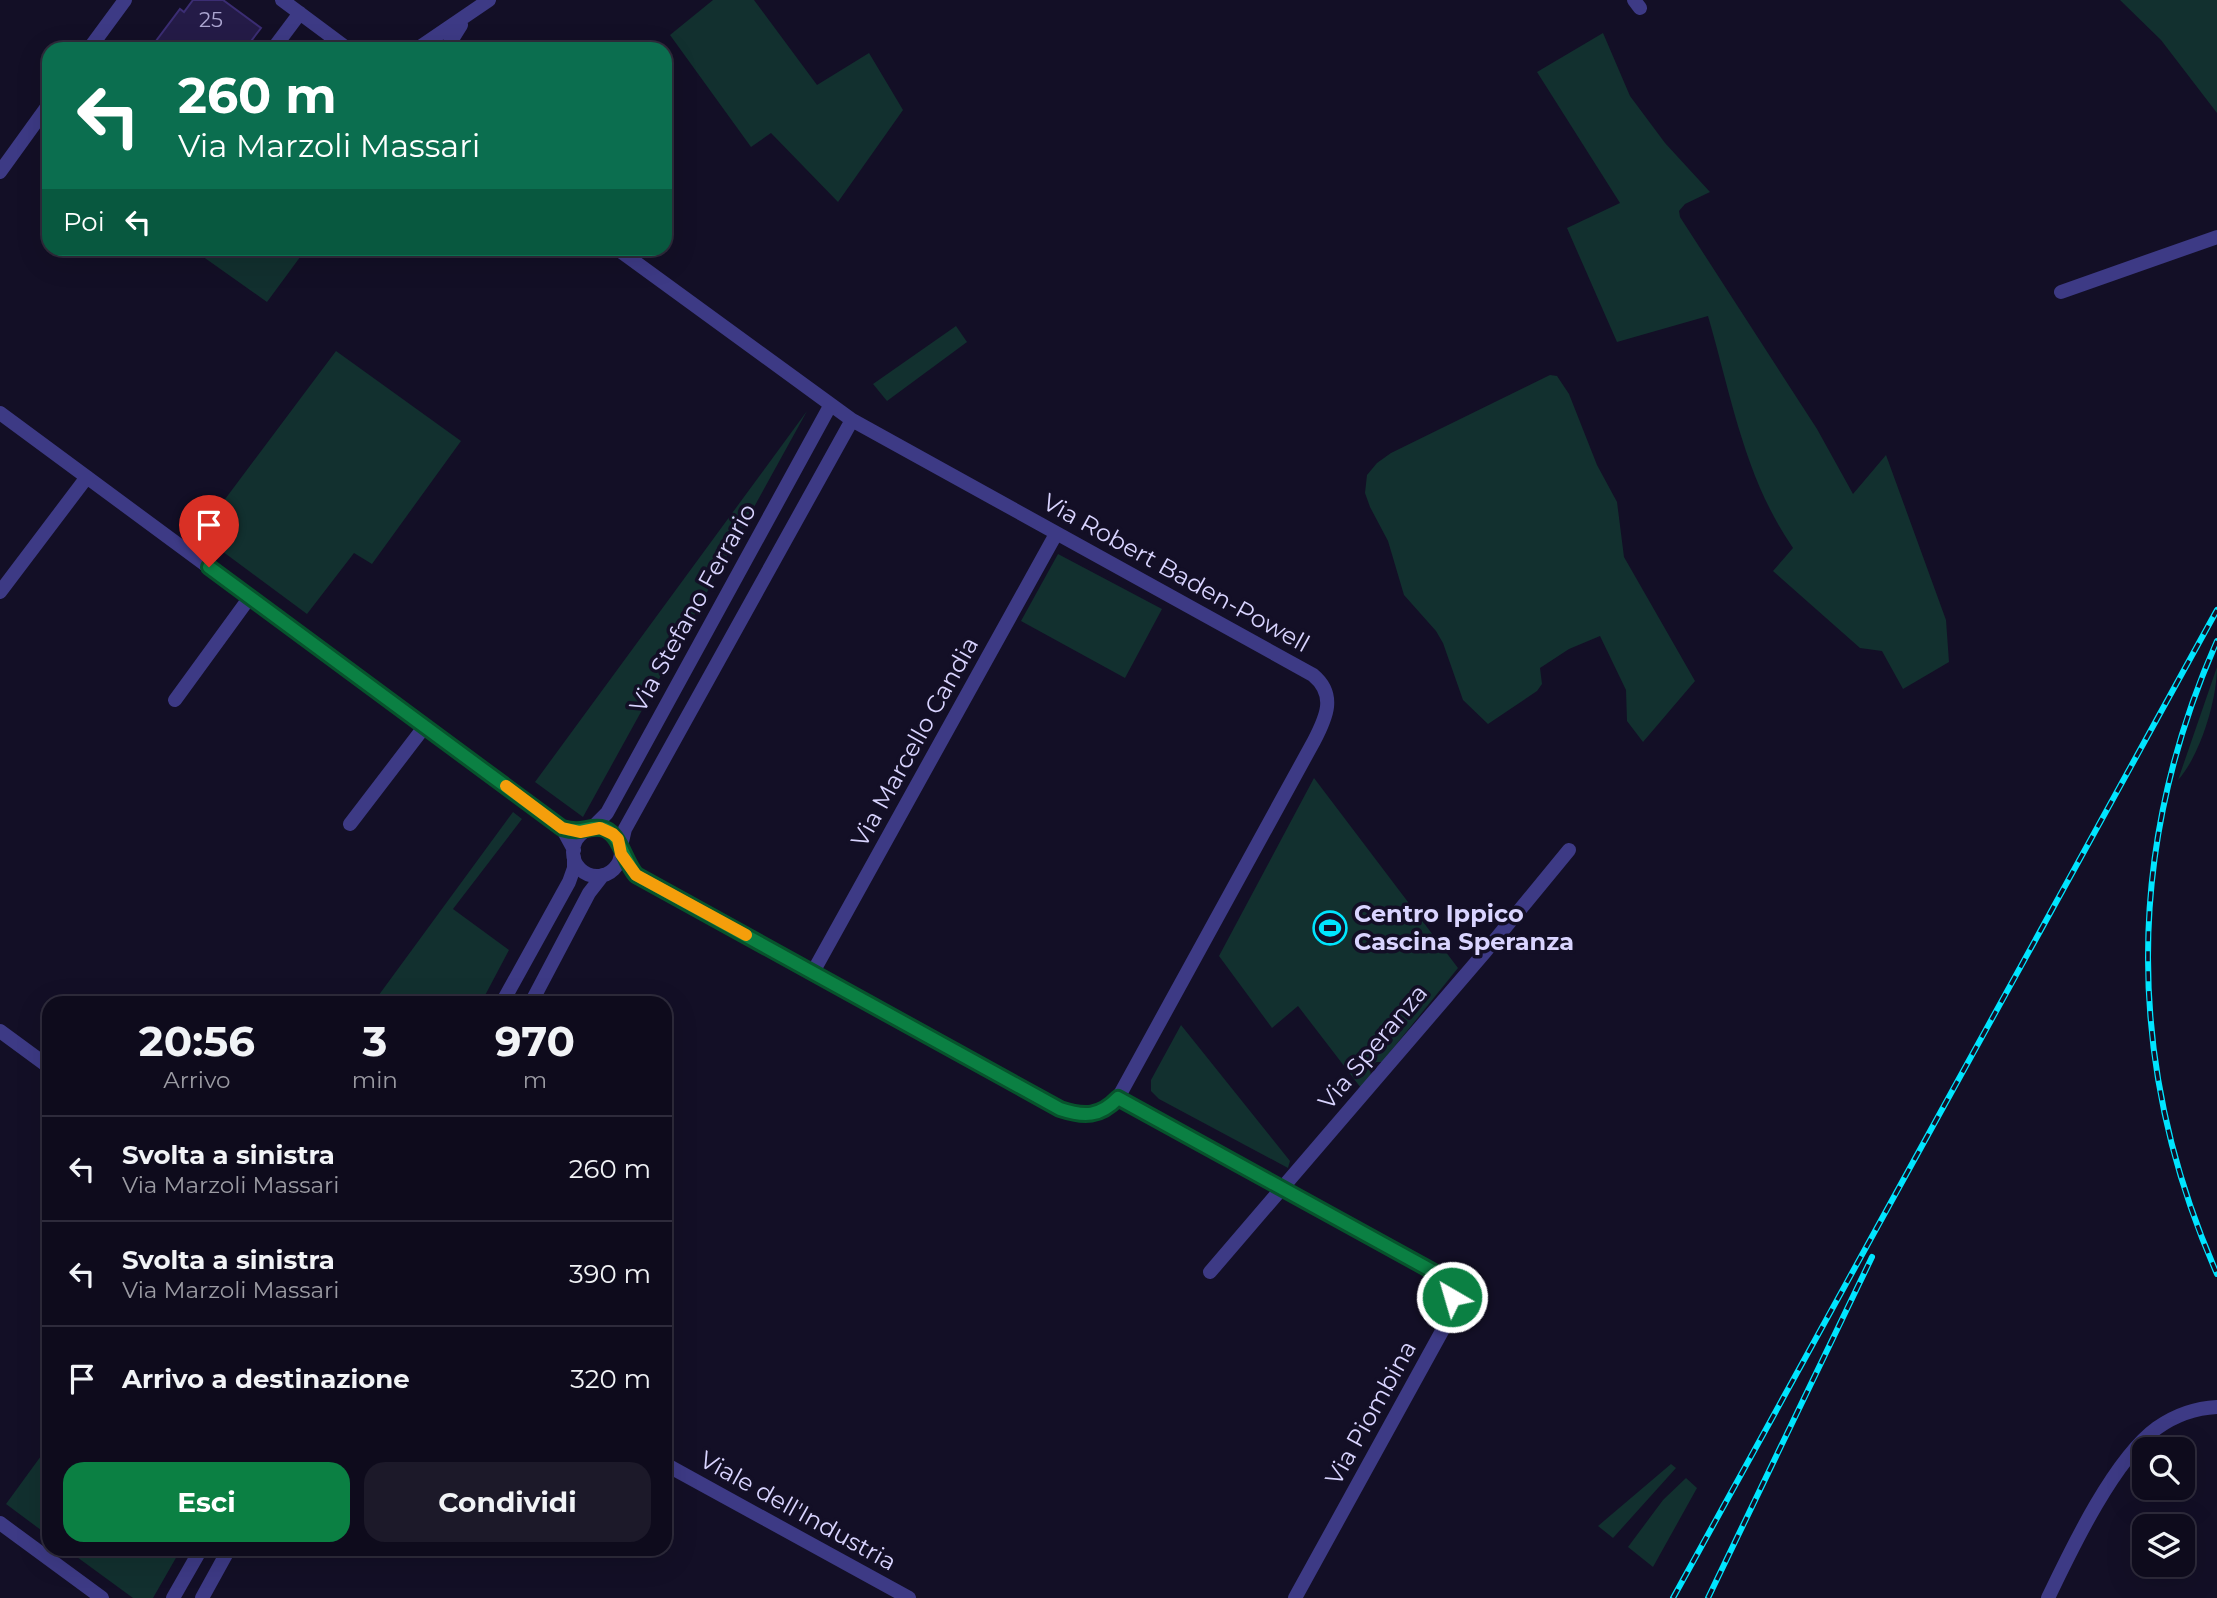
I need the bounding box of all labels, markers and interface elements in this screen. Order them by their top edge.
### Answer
house number: 25 [199,7,223,32]
text: 260 m [178,66,337,125]
icon: left [63,70,154,161]
text: Via Marzoli Massari [178,126,480,165]
icon: left [119,203,157,241]
text: Poi [63,206,105,238]
street label: Via Robert Baden-Powell [1038,487,1315,658]
pin [179,495,239,567]
street label: Via Stefano Ferrario [623,498,762,717]
icon: arrive [190,506,228,544]
street label: Via Marcello Candia [845,632,984,852]
place label: Centro Ippico Cascina Speranza [1354,899,1574,956]
sports icon: Centro Ippico Cascina Speranza [1311,909,1349,947]
street label: Via Speranza [1312,978,1433,1115]
text: 20:56 [139,1015,255,1067]
text: 3 [362,1015,387,1067]
text: 970 [495,1015,575,1067]
text: Arrivo [163,1066,231,1094]
text: min [352,1066,398,1094]
text: m [523,1066,547,1094]
text: Svolta a sinistra [122,1139,335,1171]
icon: left [63,1150,101,1188]
text: 260 m [569,1153,651,1185]
text: Via Marzoli Massari [122,1171,339,1199]
text: Svolta a sinistra [122,1244,335,1276]
icon: left [63,1255,101,1293]
text: 390 m [569,1258,651,1290]
position arrow [1415,1260,1489,1334]
text: Via Marzoli Massari [122,1276,339,1304]
street label: Via Piombina [1319,1336,1422,1490]
icon: arrive [63,1360,101,1398]
text: Arrivo a destinazione [122,1363,410,1395]
text: 320 m [570,1363,651,1395]
map controls [2132,1437,2195,1577]
button: search [2132,1437,2195,1500]
street label: Viale dell'Industria [695,1445,902,1577]
button: Esci [63,1462,350,1542]
button: Condividi [364,1462,651,1542]
button: layers [2132,1514,2195,1577]

